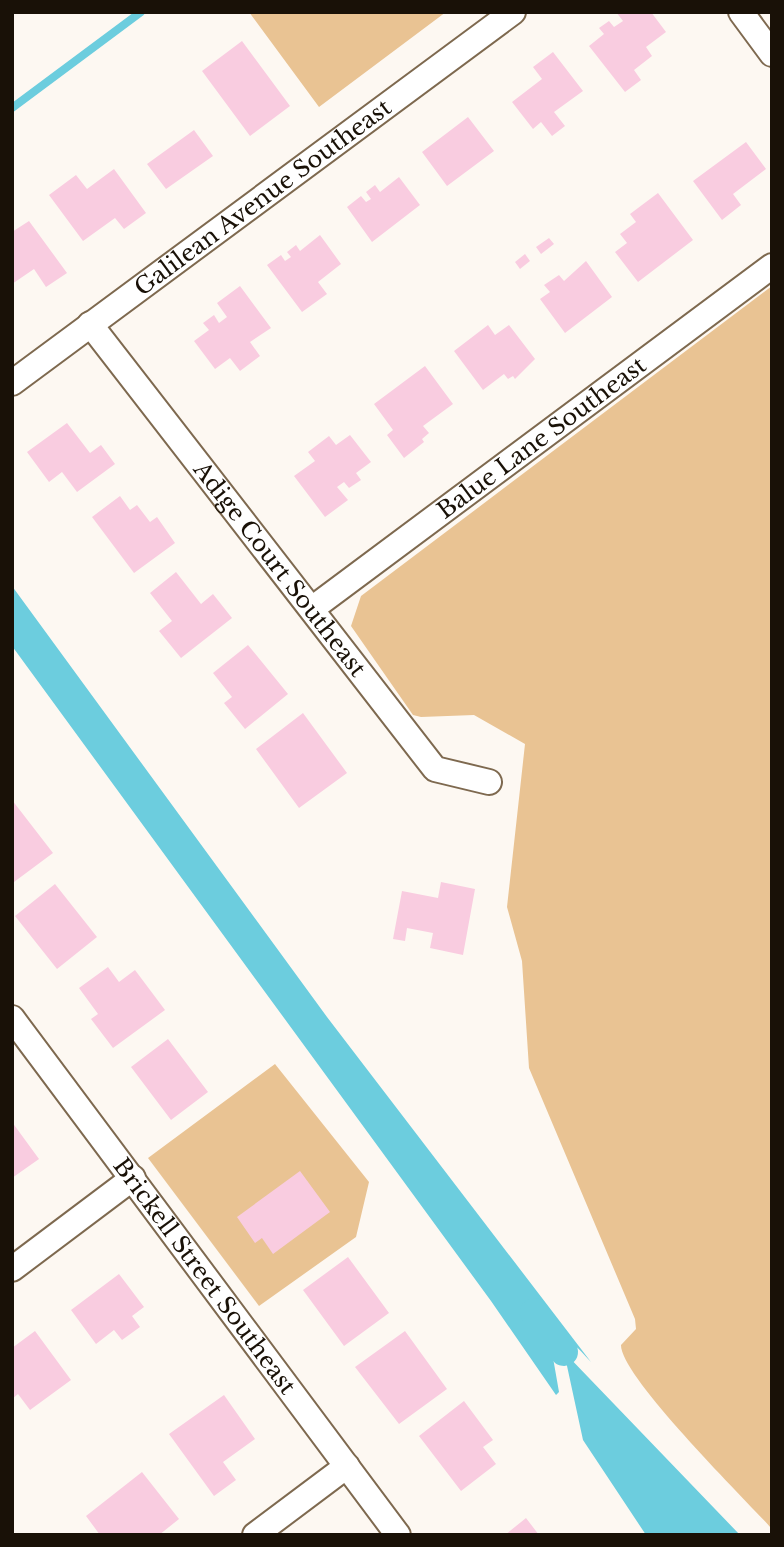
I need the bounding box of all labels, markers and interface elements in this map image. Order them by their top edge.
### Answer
street label: Galilean Avenue Southeast [129,93,397,301]
street label: Balue Lane Southeast [432,351,652,525]
street label: Adige Court Southeast [187,455,372,682]
street label: Brickell Street Southeast [107,1152,302,1400]

